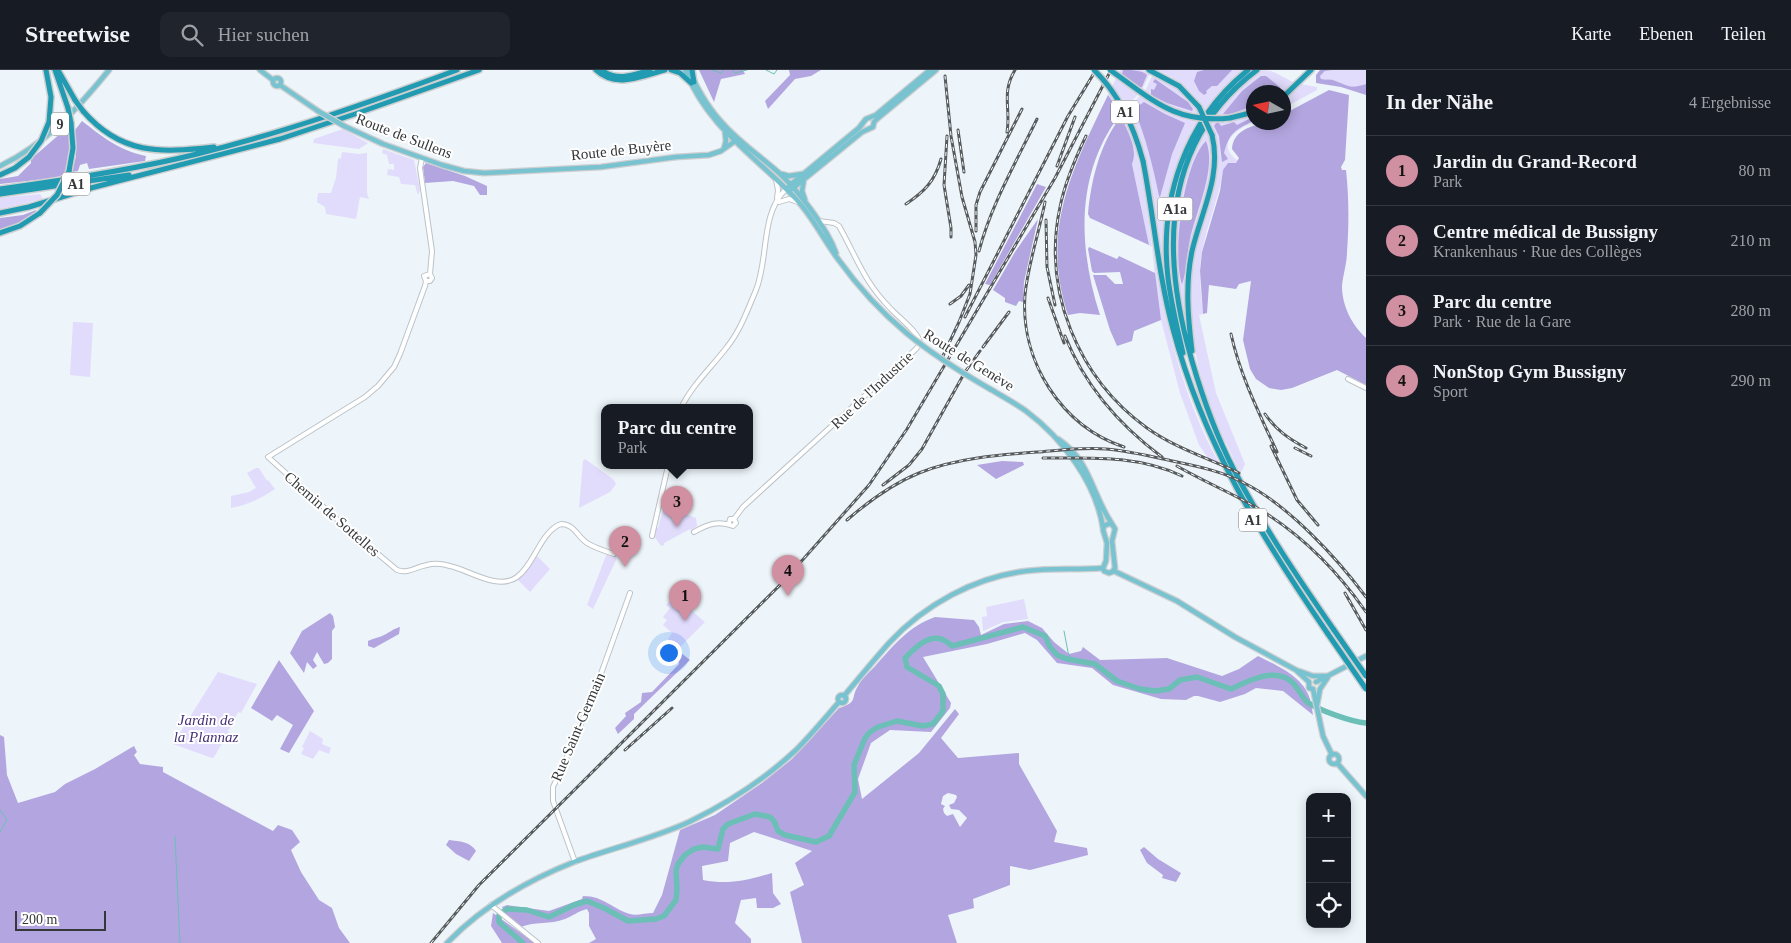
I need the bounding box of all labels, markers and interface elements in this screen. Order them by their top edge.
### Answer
search box [160,12,510,57]
text: Streetwise [25,21,130,47]
icon: search [178,21,206,49]
text: Hier suchen [218,24,309,45]
text: Karte [1571,24,1611,44]
text: Ebenen [1639,24,1693,44]
text: Teilen [1721,24,1766,44]
north arrow [1246,85,1291,130]
text: In der Nähe [1386,90,1493,114]
text: 4 Ergebnisse [1689,94,1771,111]
road number: A1 [1111,101,1139,124]
street label: Route de Sullens [354,110,454,162]
road number: 9 [51,112,69,136]
street label: Route de Buyère [570,137,672,163]
text: Jardin du Grand-Record [1433,151,1637,172]
text: 1 [1398,162,1406,179]
text: 80 m [1739,162,1771,179]
road number: A1 [62,172,90,196]
text: Park [1433,173,1462,190]
road number: A1a [1158,198,1192,220]
text: Centre médical de Bussigny [1433,221,1658,242]
text: 2 [1398,232,1406,249]
text: 210 m [1731,232,1771,249]
text: Krankenhaus · Rue des Collèges [1433,243,1642,260]
text: Parc du centre [1433,291,1552,312]
text: 3 [1398,302,1406,319]
text: 280 m [1731,302,1771,319]
text: Park · Rue de la Gare [1433,313,1571,330]
street label: Route de Genève [921,326,1017,394]
street label: Rue de l'Industrie [828,348,916,432]
text: NonStop Gym Bussigny [1433,361,1626,382]
text: 4 [1398,372,1406,389]
text: 290 m [1731,372,1771,389]
text: Sport [1433,383,1468,400]
popup [601,404,753,469]
text: Parc du centre [618,417,736,438]
text: Park [618,439,647,456]
street label: Chemin de Sottelles [281,468,383,560]
pin: 3 [661,486,693,527]
road number: A1 [1239,508,1267,532]
pin: 2 [609,526,641,567]
pin: 4 [772,555,804,596]
pin: 1 [669,580,701,621]
your location [656,640,682,666]
street label: Rue Saint-Germain [548,670,608,784]
park label: Jardin de la Plannaz [174,712,238,745]
map controls [1306,793,1351,928]
button: + [1306,793,1351,838]
button: − [1306,838,1351,883]
button: locate [1306,883,1351,928]
scale bar [15,908,106,931]
text: 200 m [22,912,57,927]

